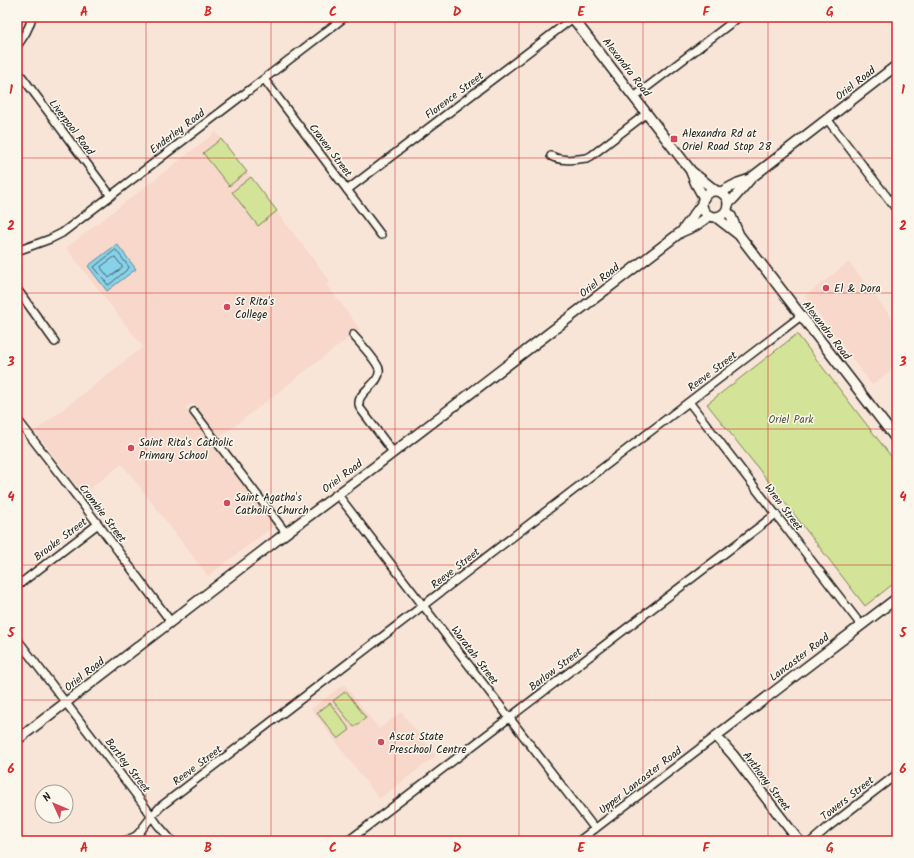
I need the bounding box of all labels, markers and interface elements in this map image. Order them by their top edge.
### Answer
text: A [80,2,88,23]
text: B [204,2,212,23]
text: C [329,2,337,23]
text: D [453,2,462,23]
text: E [577,2,585,23]
text: F [702,2,710,23]
text: G [826,2,834,23]
street label: Alexandra Road [597,34,655,101]
street label: Oriel Road [832,62,880,105]
street label: Florence Street [421,67,489,124]
text: 1 [9,80,13,101]
text: 1 [901,80,905,101]
street label: Liverpool Road [44,96,99,160]
street label: Enderley Road [146,105,210,159]
street label: Craven Street [304,120,357,182]
place label: Alexandra Rd at Oriel Road Stop 28 [682,125,772,156]
marker: Alexandra Rd at Oriel Road Stop 28 [669,134,679,144]
text: 2 [7,216,15,237]
text: 2 [899,216,907,237]
street label: Oriel Road [576,259,624,302]
place label: El & Dora [834,280,881,298]
marker: El & Dora [821,283,831,293]
place label: St Rita's College [235,293,275,324]
street label: Alexandra Road [797,297,855,364]
marker: St Rita's College [222,302,232,312]
street label: Reeve Street [684,347,742,397]
text: 3 [6,352,15,373]
text: 3 [898,352,907,373]
park label: Oriel Park [769,411,814,429]
place label: Saint Rita's Catholic Primary School [139,434,233,465]
marker: Saint Rita's Catholic Primary School [126,443,136,453]
street label: Oriel Road [318,455,367,498]
street label: Crombie Street [74,480,131,547]
street label: Wren Street [759,480,807,536]
text: 4 [7,487,15,508]
text: 4 [899,487,907,508]
place label: Saint Agatha's Catholic Church [235,489,309,520]
marker: Saint Agatha's Catholic Church [222,498,232,508]
street label: Brooke Street [30,513,92,566]
street label: Reeve Street [427,543,485,594]
street label: Waratah Street [446,622,503,690]
text: 5 [7,623,16,644]
text: 5 [899,623,908,644]
street label: Lancaster Road [766,629,834,686]
street label: Barlow Street [525,643,587,696]
street label: Oriel Road [61,653,109,696]
place label: Ascot State Preschool Centre [389,728,466,759]
street label: Bartley Street [100,734,155,797]
marker: Ascot State Preschool Centre [376,737,386,747]
street label: Reeve Street [169,741,227,791]
street label: Upper Lancaster Road [595,742,686,819]
street label: Anthony Street [738,748,795,816]
text: 6 [7,759,15,780]
text: 6 [899,759,907,780]
street label: Towers Street [817,772,879,826]
north arrow [34,784,74,824]
text: N [39,789,56,807]
text: A [80,838,88,858]
text: B [204,838,212,858]
text: C [329,838,337,858]
text: D [453,838,462,858]
text: E [577,838,585,858]
text: F [702,838,710,858]
text: G [826,838,834,858]

